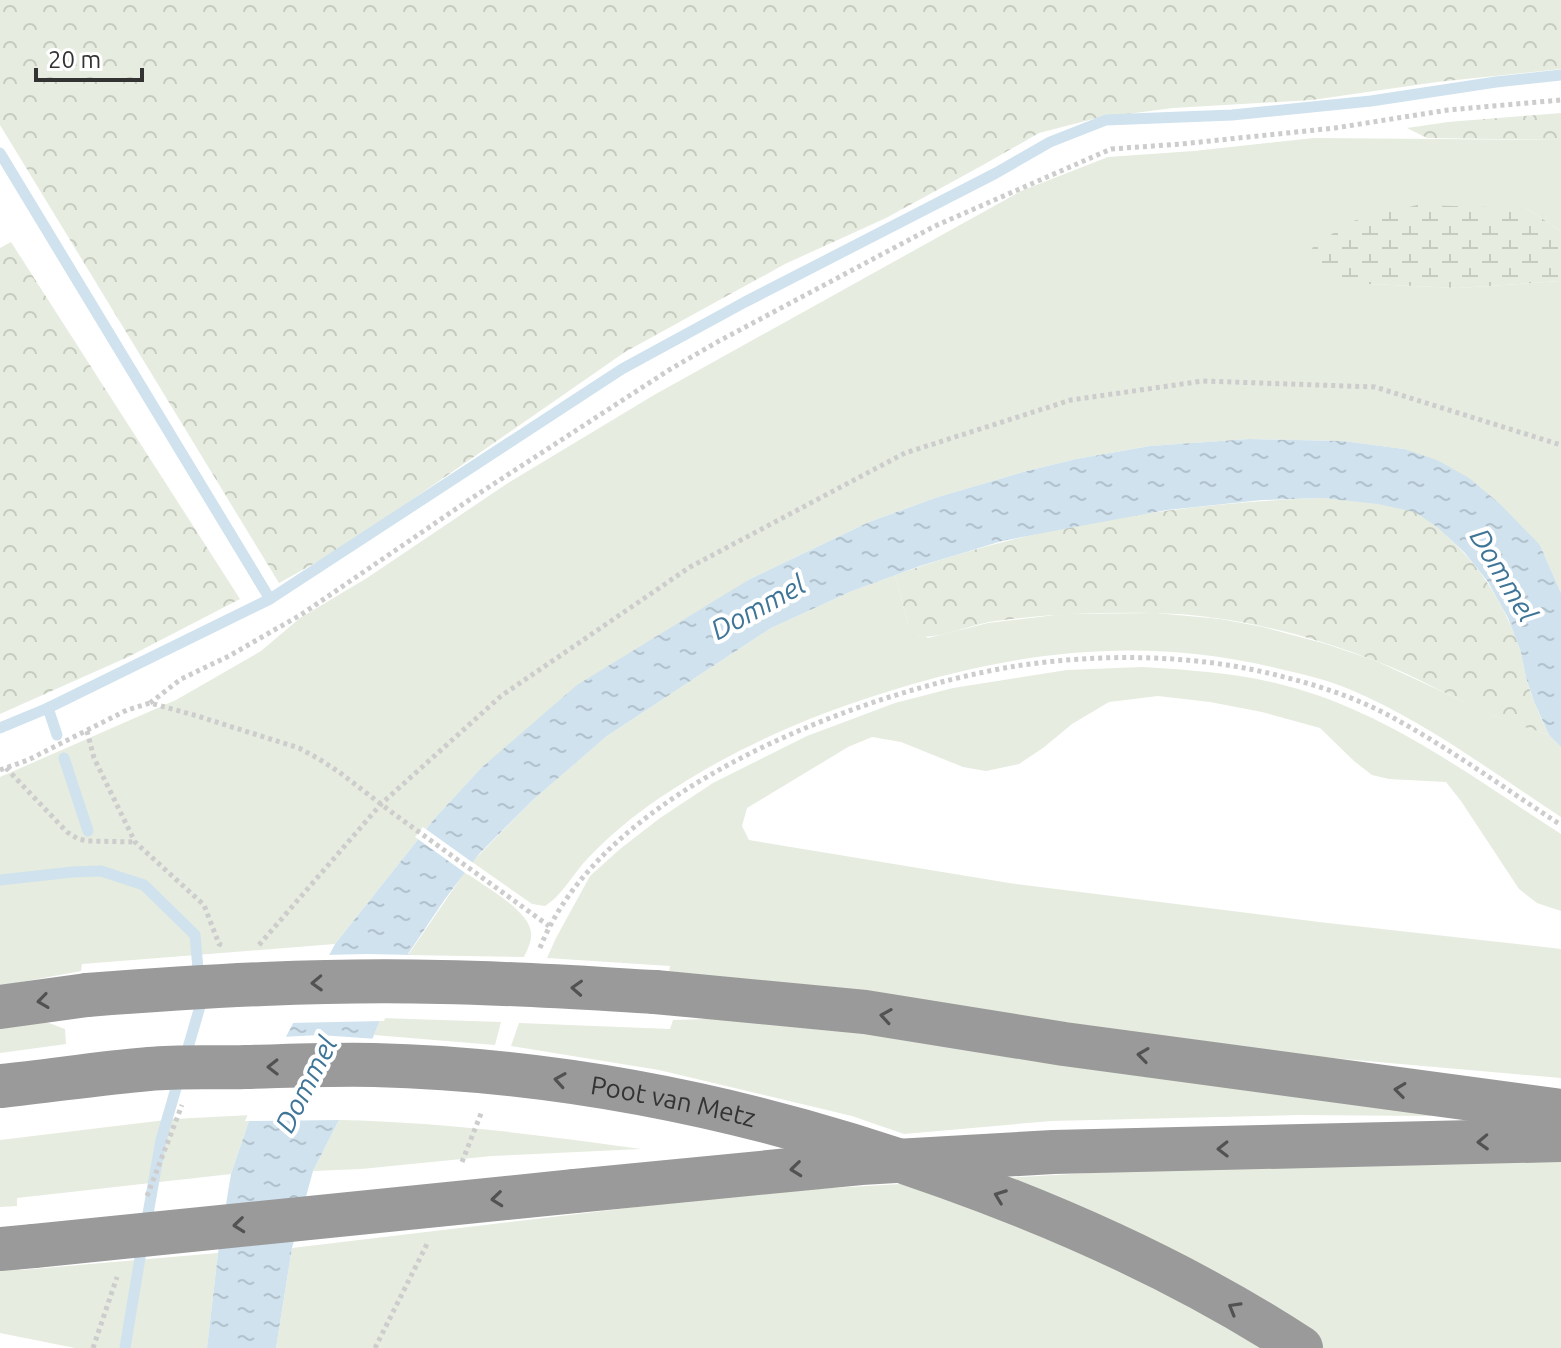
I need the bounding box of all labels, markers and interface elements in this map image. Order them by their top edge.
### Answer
scale bar [36,32,142,82]
text: 20 m [48,46,101,73]
water label: Dommel [1464,522,1544,627]
water label: Dommel [705,568,811,645]
one-way arrow [310,974,323,991]
one-way arrow [570,980,583,997]
one-way arrow [36,992,50,1009]
one-way arrow [879,1008,893,1025]
water label: Dommel [268,1031,343,1137]
one-way arrow [1136,1047,1150,1064]
one-way arrow [266,1058,279,1075]
street label: Poot van Metz [589,1070,759,1132]
one-way arrow [553,1073,567,1090]
one-way arrow [1394,1082,1407,1099]
one-way arrow [1476,1134,1489,1151]
one-way arrow [1216,1140,1229,1158]
one-way arrow [789,1161,802,1178]
one-way arrow [994,1189,1008,1206]
one-way arrow [490,1190,503,1207]
one-way arrow [232,1217,245,1234]
one-way arrow [1229,1302,1243,1318]

